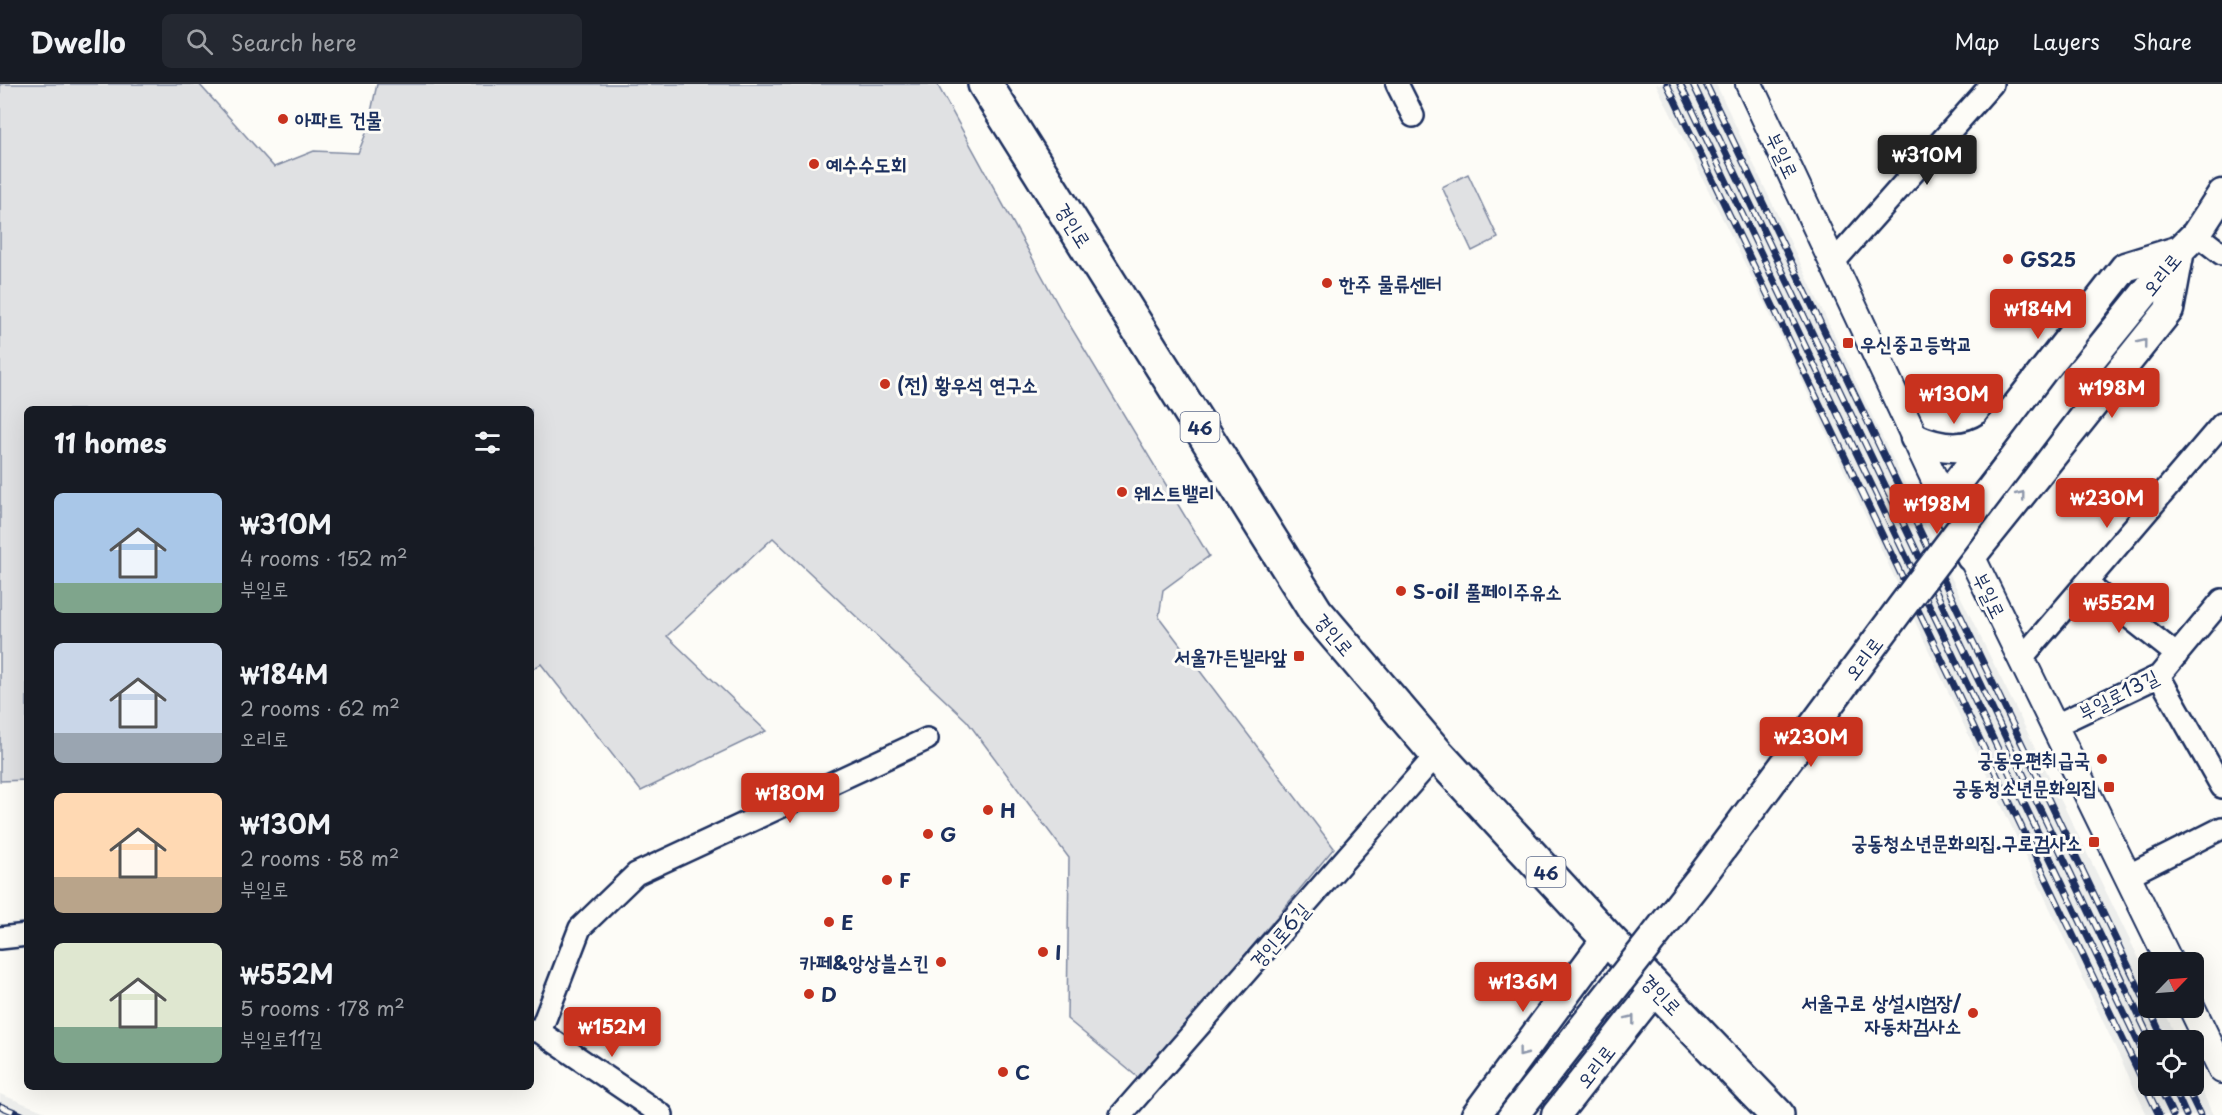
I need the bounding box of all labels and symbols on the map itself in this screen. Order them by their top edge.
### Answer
place label: 아파트 건물 [295,104,382,134]
marker: 아파트 건물 [276,112,290,126]
street label: 부일로 [1759,127,1807,183]
pin: ₩310M [1885,135,1969,186]
place label: 예수수도회 [826,149,906,179]
marker: 예수수도회 [807,157,821,171]
street label: 경인로 [1048,197,1100,253]
place label: GS25 [2020,244,2076,274]
street label: 오리로 [2134,246,2188,302]
marker: GS25 [2001,252,2015,266]
place label: 한주 물류센터 [1338,268,1442,298]
marker: 한주 물류센터 [1320,276,1334,290]
pin: ₩184M [1996,289,2080,340]
place label: 우신중고등학교 [1860,328,1973,358]
marker: 우신중고등학교 [1841,336,1855,350]
one-way arrow [2136,338,2147,349]
pin: ₩198M [2070,368,2154,419]
place label: (전) 황우석 연구소 [897,369,1038,399]
pin: ₩130M [1912,374,1996,425]
marker: (전) 황우석 연구소 [878,377,892,391]
road number: 46 [1180,412,1220,442]
place label: 웨스트밸리 [1134,477,1214,507]
pin: ₩230M [2065,478,2149,529]
pin: ₩198M [1895,484,1979,535]
marker: 웨스트밸리 [1115,485,1129,499]
one-way arrow [2014,490,2025,501]
street label: 부일로 [1966,567,2014,623]
place label: S-oil 풀페이주유소 [1413,576,1562,606]
pin: ₩552M [2077,583,2161,634]
marker: S-oil 풀페이주유소 [1394,584,1408,598]
street label: 경인로 [1308,606,1362,662]
street label: 오리로 [1836,630,1890,686]
place label: 서울가든빌라앞 [1174,641,1287,671]
marker: 서울가든빌라앞 [1292,649,1306,663]
street label: 부일로13길 [2073,661,2163,727]
pin: ₩230M [1769,717,1853,768]
place label: 궁동우편취급국 [1977,744,2090,774]
marker: 궁동우편취급국 [2095,752,2109,766]
place label: 궁동청소년문화의집 [1952,772,2097,802]
pin: ₩180M [748,773,832,824]
marker: 궁동청소년문화의집 [2102,780,2116,794]
place label: H [1000,795,1016,825]
marker: H [981,803,995,817]
place label: G [940,819,956,849]
marker: G [921,827,935,841]
place label: 궁동청소년문화의집.구로검사소 [1851,827,2082,857]
marker: 궁동청소년문화의집.구로검사소 [2087,835,2101,849]
road number: 46 [1526,857,1566,887]
place label: F [899,865,911,895]
marker: F [880,873,894,887]
street label: 경인로6길 [1242,896,1316,974]
place label: E [841,907,853,937]
marker: E [822,915,836,929]
place label: I [1055,937,1062,967]
marker: I [1036,945,1050,959]
place label: 카페&앙상블스킨 [800,947,929,977]
north arrow [2138,952,2204,1018]
marker: 카페&앙상블스킨 [934,955,948,969]
pin: ₩136M [1481,962,1565,1013]
street label: 경인로 [1634,966,1690,1022]
place label: D [821,979,837,1009]
marker: D [802,987,816,1001]
place label: 서울구로 상설시험장/ 자동차검사소 [1801,987,1962,1040]
marker: 서울구로 상설시험장/ 자동차검사소 [1966,1006,1980,1020]
pin: ₩152M [570,1007,654,1058]
one-way arrow [1624,1015,1635,1026]
street label: 오리로 [1568,1038,1622,1094]
one-way arrow [1519,1046,1530,1057]
place label: C [1015,1057,1030,1087]
marker: C [996,1065,1010,1079]

